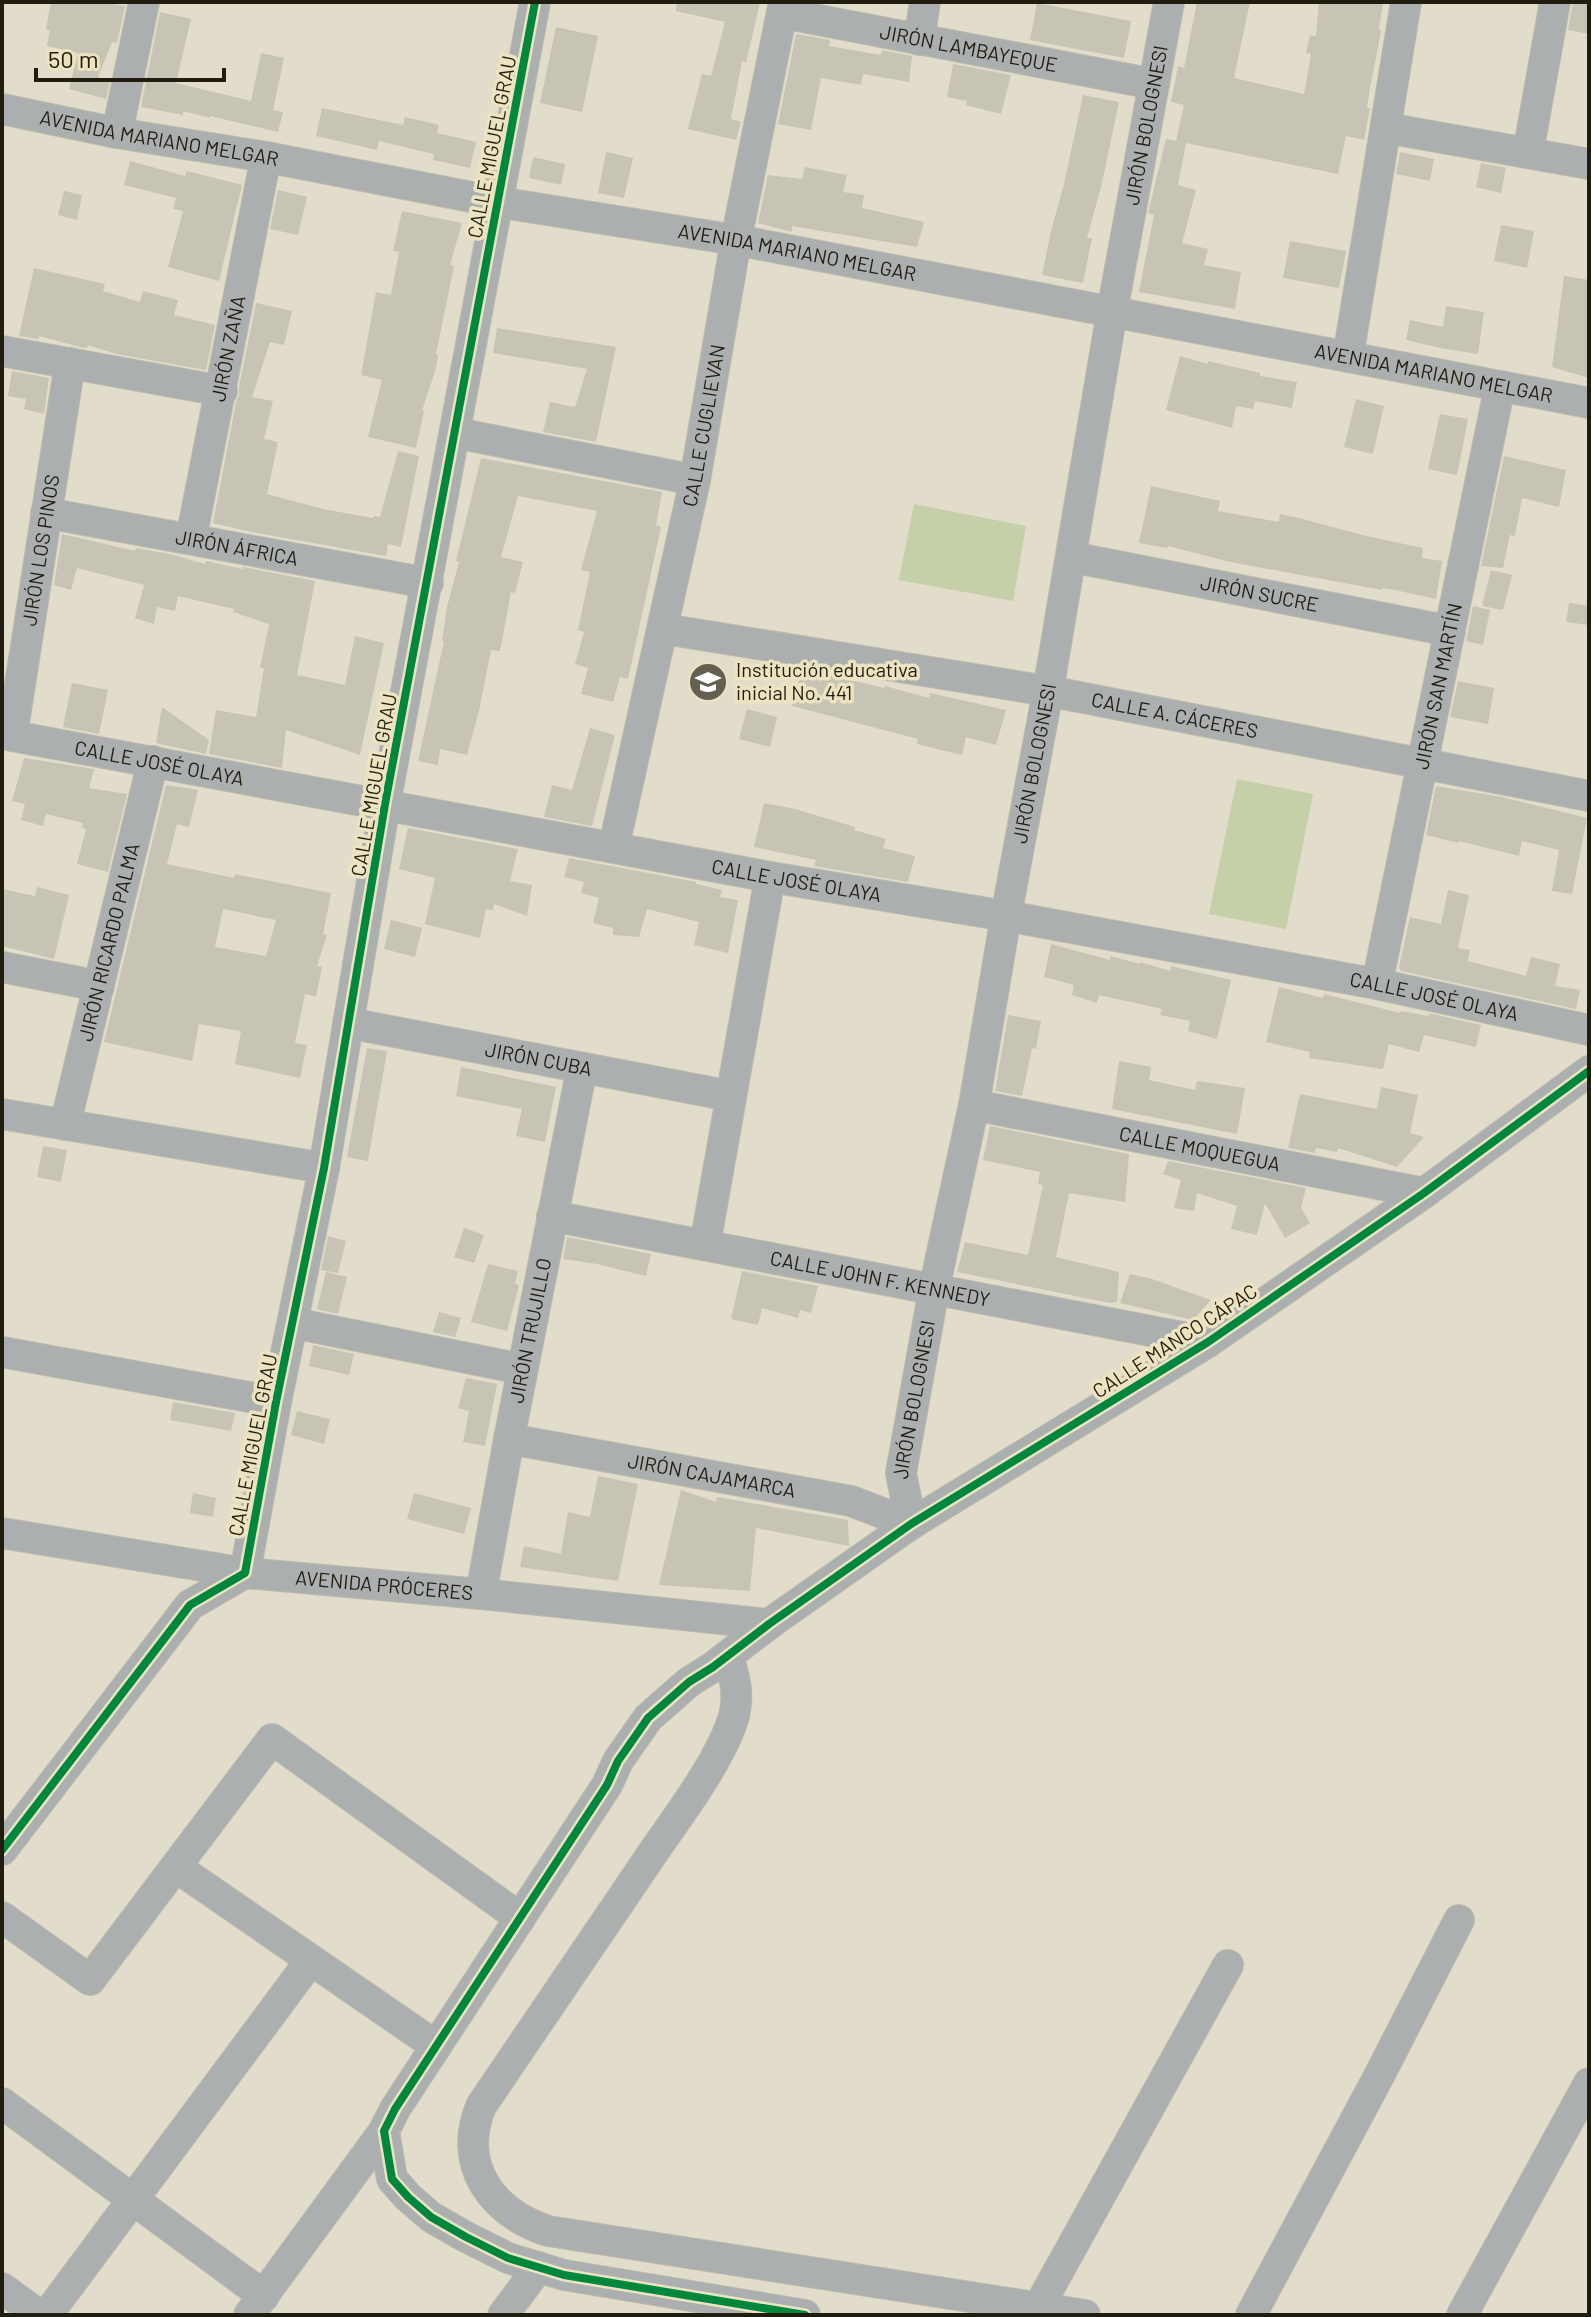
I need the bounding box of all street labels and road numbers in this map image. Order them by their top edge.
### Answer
street label: JIRÓN LAMBAYEQUE [878,19,1060,76]
street label: JIRÓN BOLOGNESI [1119,43,1172,207]
street label: CALLE MIGUEL GRAU [462,53,520,240]
street label: AVENIDA MARIANO MELGAR [38,104,281,170]
street label: AVENIDA MARIANO MELGAR [676,218,918,285]
street label: JIRÓN ZAÑA [205,293,250,404]
street label: AVENIDA MARIANO MELGAR [1313,338,1555,407]
street label: CALLE CUGLIEVAN [676,342,729,509]
street label: JIRÓN LOS PINOS [16,473,64,628]
street label: JIRÓN ÁFRICA [174,524,300,570]
street label: JIRÓN SUCRE [1199,570,1321,616]
street label: JIRÓN SAN MARTÍN [1408,601,1466,771]
street label: JIRÓN BOLOGNESI [1007,682,1060,845]
street label: CALLE A. CÁCERES [1090,687,1260,742]
street label: CALLE MIGUEL GRAU [345,691,401,878]
street label: CALLE JOSÉ OLAYA [73,735,246,790]
street label: JIRÓN RICARDO PALMA [73,841,144,1044]
street label: CALLE JOSÉ OLAYA [710,853,883,906]
street label: CALLE JOSÉ OLAYA [1348,966,1521,1025]
street label: JIRÓN CUBA [483,1036,594,1080]
street label: CALLE MOQUEGUA [1117,1121,1283,1176]
street label: CALLE JOHN F. KENNEDY [768,1245,992,1311]
street label: JIRÓN TRUJILLO [503,1256,555,1405]
street label: CALLE MANCO CÁPAC [1088,1278,1261,1402]
street label: JIRÓN BOLOGNESI [887,1318,939,1482]
street label: CALLE MIGUEL GRAU [223,1351,281,1538]
street label: JIRÓN CAJAMARCA [626,1448,798,1502]
street label: AVENIDA PRÓCERES [294,1565,474,1604]

